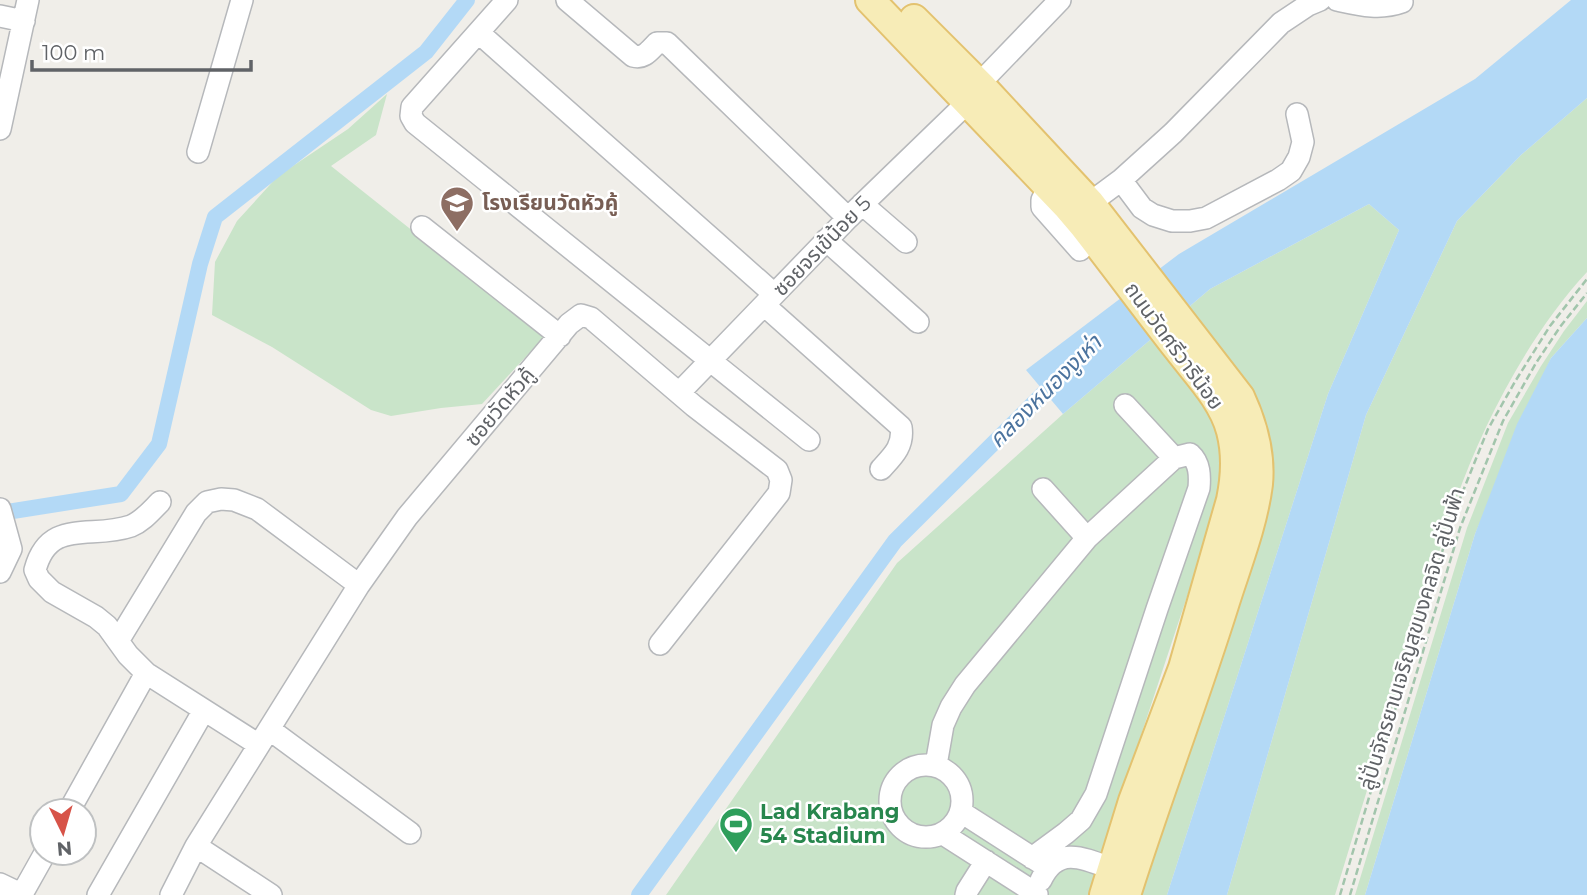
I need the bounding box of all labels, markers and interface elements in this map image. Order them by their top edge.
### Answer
scale bar [32,28,250,72]
text: 100 m [42,40,105,65]
school or university icon: โรงเรียนวัดหัวคู้ [438,184,476,233]
place label: โรงเรียนวัดหัวคู้ [482,190,618,216]
street label: ซอยจรเข้น้อย 5 [768,190,876,301]
street label: ถนนวัดศรีวารีน้อย [1120,277,1229,414]
water label: คลองหนองงูเห่า [983,328,1109,454]
street label: ซอยวัดหัวคู้ [459,362,541,452]
street label: ลู่ปั่นจักรยานเจริญสุขมงคลจิต ลู่ปั่นฟ้า [1352,484,1470,793]
north arrow [28,797,98,867]
place label: Lad Krabang 54 Stadium [760,799,899,848]
sports icon: Lad Krabang 54 Stadium [717,805,755,854]
text: N [56,836,73,861]

